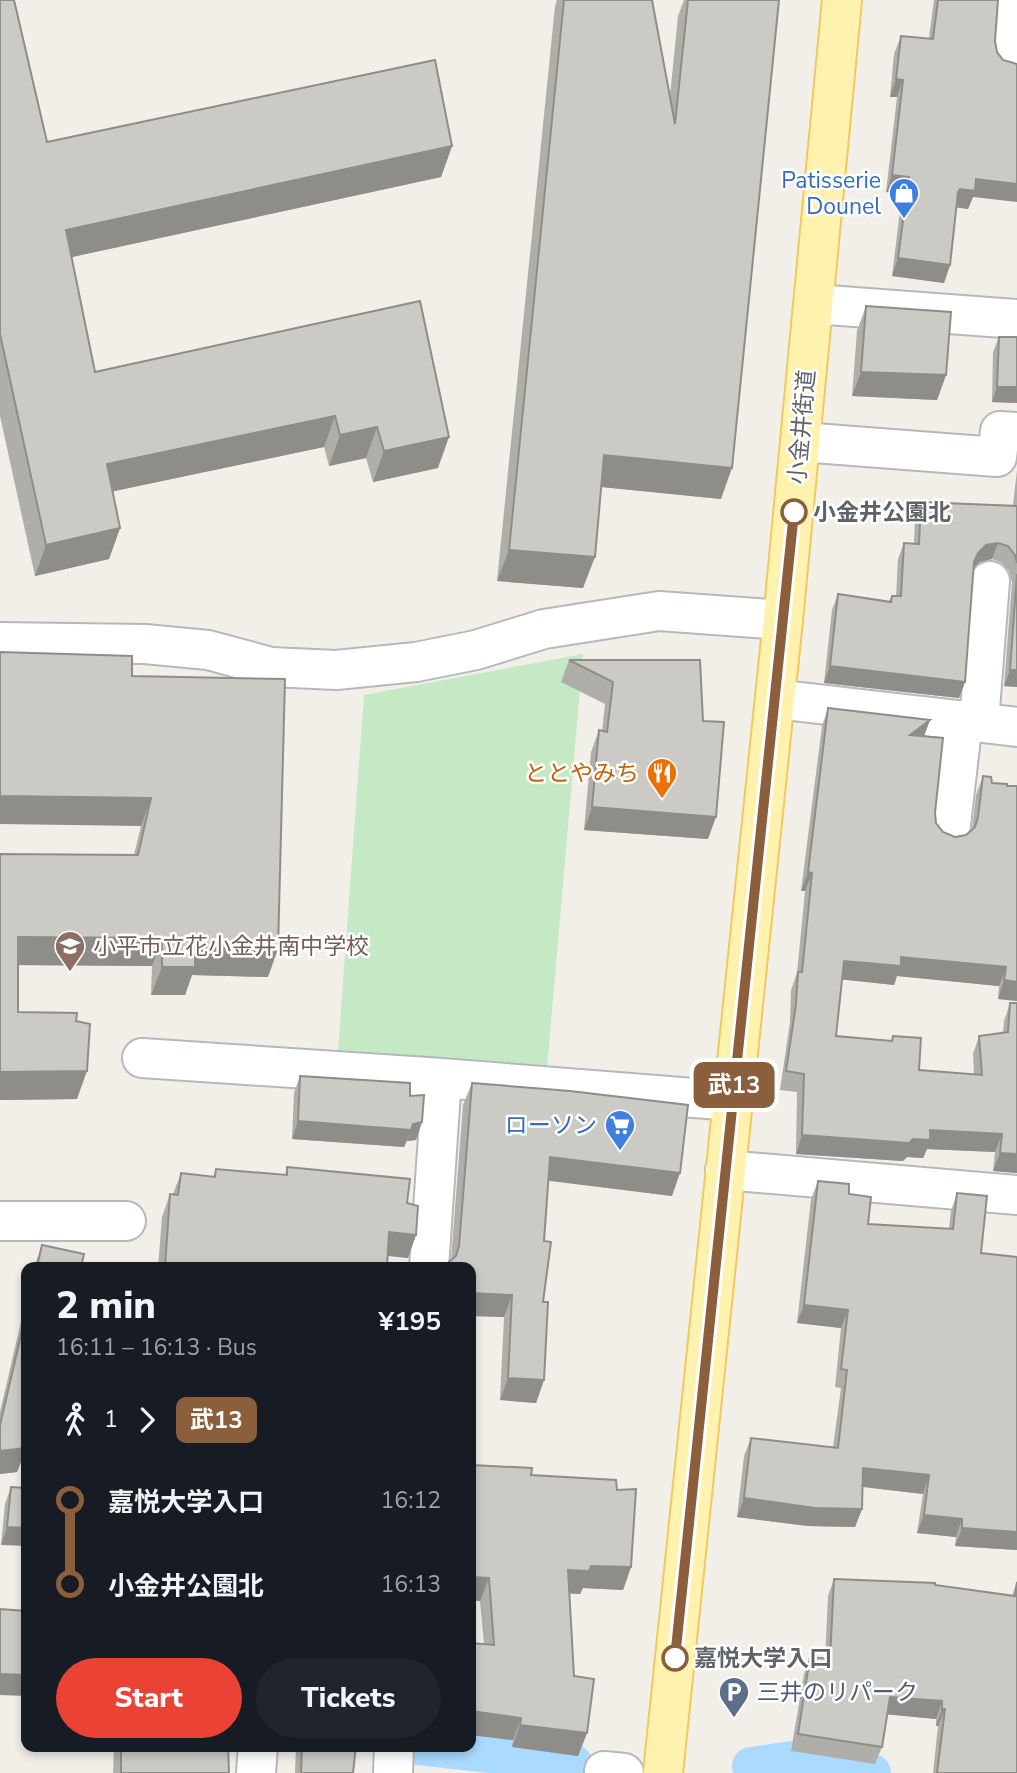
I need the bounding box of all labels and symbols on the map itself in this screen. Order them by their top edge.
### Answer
place label: Patisserie Dounel [781,165,881,222]
shop icon: Patisserie Dounel [887,176,921,220]
street label: 小金井街道 [782,368,822,486]
place label: 小金井公園北 [813,497,951,528]
marker: 小金井公園北 [781,499,807,525]
restaurant icon: ととやみち [645,756,679,800]
place label: ととやみち [524,758,639,789]
school or university icon: 小平市立花小金井南中学校 [53,929,87,973]
place label: 小平市立花小金井南中学校 [93,931,369,962]
line badge: 武13 [694,1062,774,1108]
supermarket icon: ローソン [603,1108,637,1152]
place label: ローソン [505,1110,597,1141]
place label: 嘉悦大学入口 [694,1643,832,1674]
marker: 嘉悦大学入口 [662,1645,688,1671]
parking icon: 三井のリパーク [717,1675,751,1719]
place label: 三井のリパーク [757,1677,918,1708]

